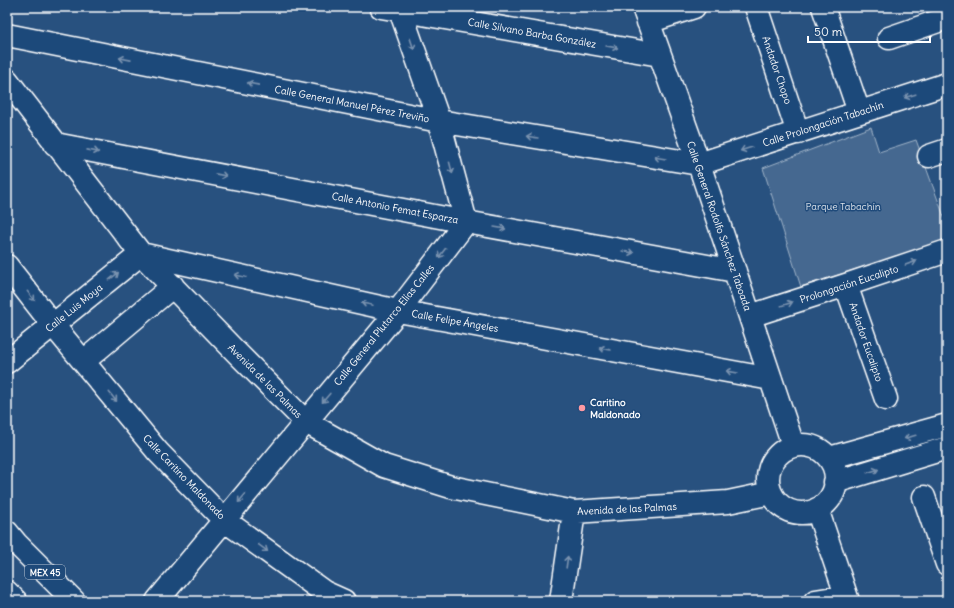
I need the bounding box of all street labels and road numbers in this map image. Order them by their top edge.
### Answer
street label: Calle Silvano Barba González [467,15,597,51]
street label: Andador Chopo [759,34,795,106]
street label: Calle General Manuel Pérez Treviño [273,83,431,125]
street label: Calle Prolongación Tabachín [761,98,885,150]
street label: Calle General Rodolfo Sánchez Taboada [684,139,754,313]
street label: Calle Antonio Femat Esparza [331,189,460,227]
street label: Calle General Plutarco Elías Calles [331,261,437,388]
street label: Prolongación Eucalipto [798,262,900,306]
street label: Calle Luis Moya [43,281,105,335]
street label: Andador Eucalipto [846,301,886,384]
street label: Calle Felipe Ángeles [410,307,500,335]
street label: Avenida de las Palmas [225,341,305,421]
street label: Calle Caritino Maldonado [140,432,228,522]
street label: Avenida de las Palmas [577,500,678,518]
road number: MEX 45 [25,565,65,579]

